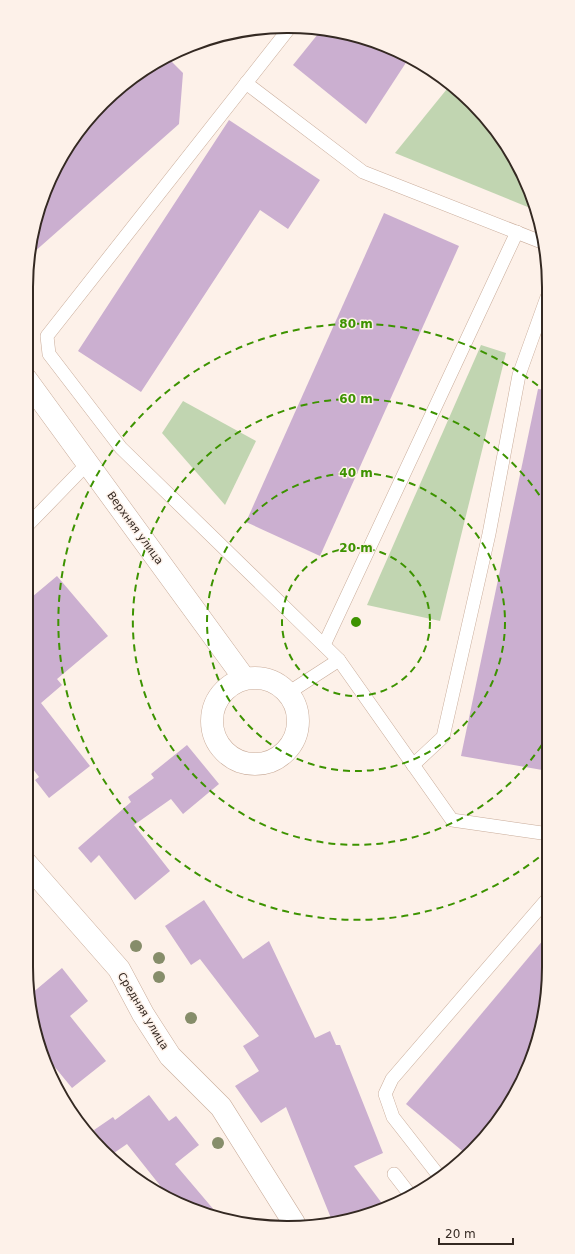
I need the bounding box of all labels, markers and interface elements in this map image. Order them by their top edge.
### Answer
text: 80 m [339,317,373,331]
text: 60 m [339,392,373,406]
text: 40 m [339,466,373,480]
street label: Верхняя улица [104,489,166,567]
text: 20 m [339,541,373,555]
centre of rings [349,615,363,629]
street label: Средняя улица [115,970,171,1052]
scale bar [439,1220,513,1246]
text: 20 m [445,1227,476,1241]

